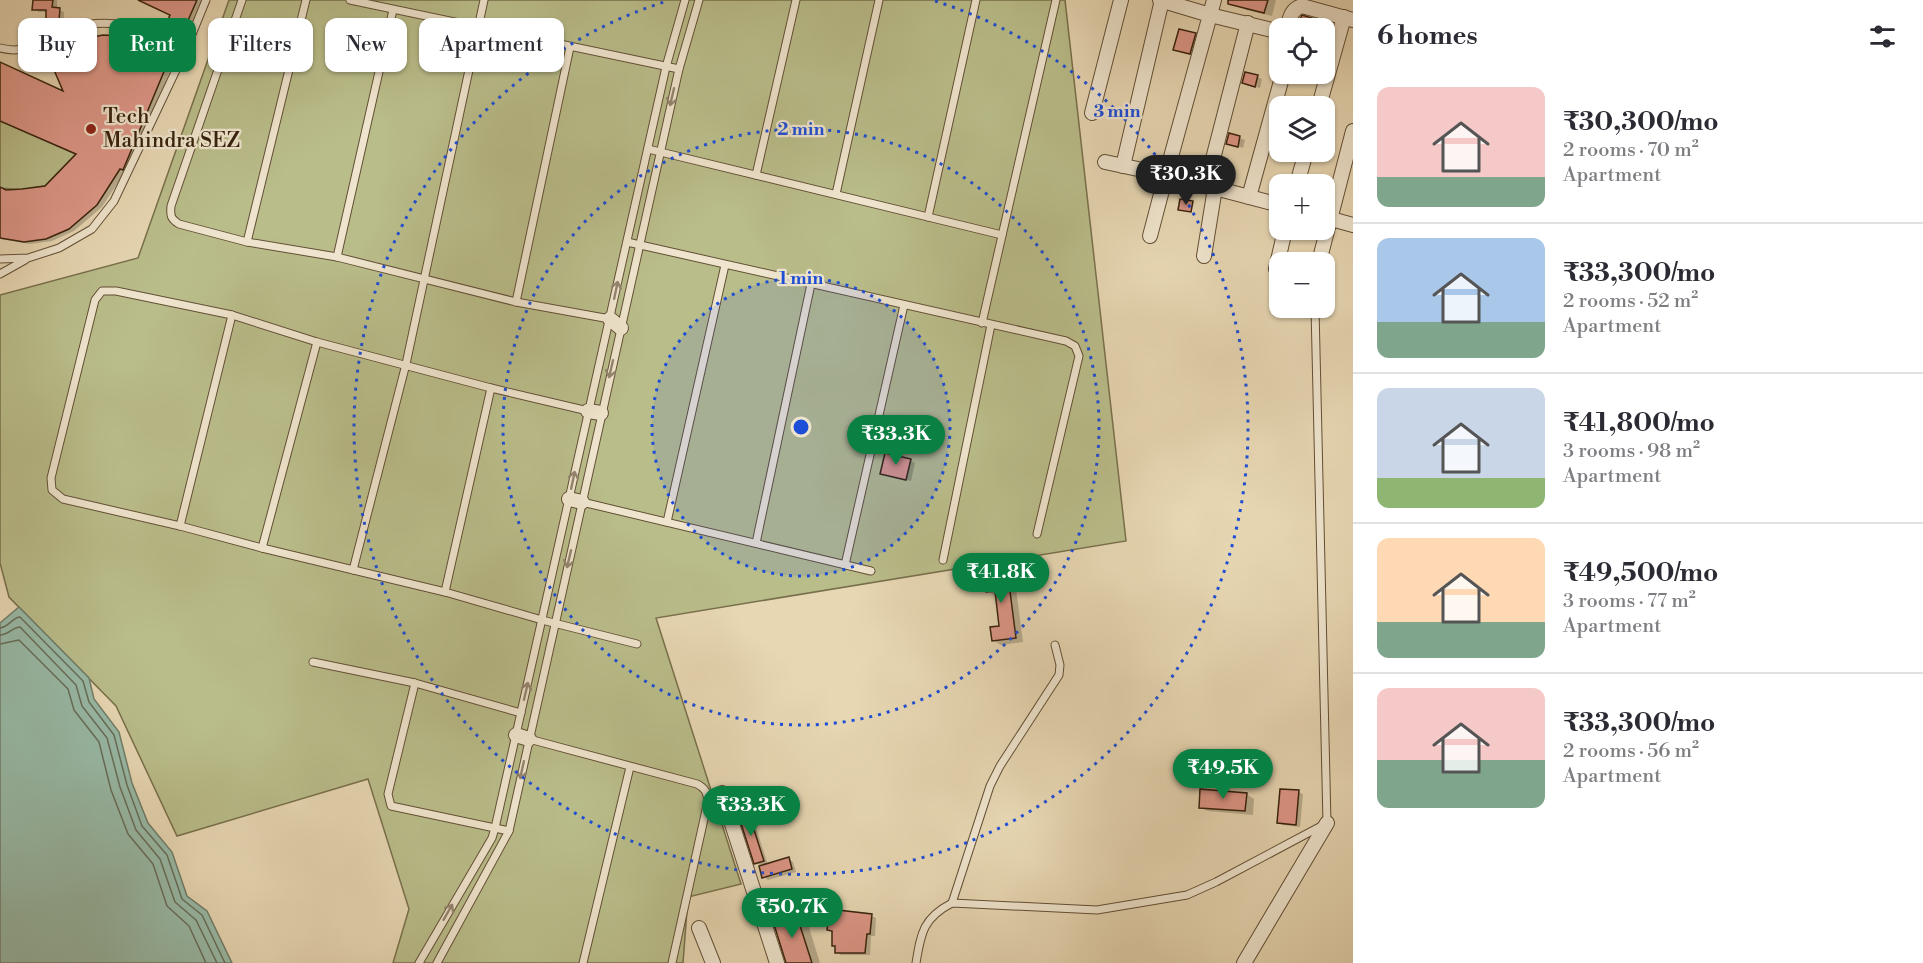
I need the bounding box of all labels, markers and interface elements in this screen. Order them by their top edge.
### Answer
chip: Buy [18,18,97,72]
chip: Rent [109,18,196,72]
chip: Filters [208,18,313,72]
chip: New [325,18,407,72]
chip: Apartment [419,18,564,72]
map controls [1269,18,1335,318]
button: locate [1269,18,1335,84]
text: 6 homes [1377,20,1478,52]
icon: filters [1866,20,1899,53]
one-way arrow [666,87,678,106]
button: layers [1269,96,1335,162]
text: 3 min [1094,100,1140,123]
place label: Tech Mahindra SEZ [103,104,240,154]
text: ₹30,300/mo [1563,106,1719,138]
icon: home [1425,111,1497,183]
text: 2 min [777,118,825,141]
marker: Tech Mahindra SEZ [84,122,98,136]
text: 2 rooms · 70 m² [1563,138,1699,163]
pin: ₹30.3K [1137,155,1235,206]
text: ₹30.3K [1150,162,1222,187]
text: Apartment [1563,163,1661,188]
button: + [1269,174,1335,240]
button: − [1269,252,1335,318]
text: ₹33,300/mo [1563,257,1715,289]
icon: home [1425,262,1497,334]
text: 1 min [779,267,823,290]
one-way arrow [611,281,623,300]
text: 2 rooms · 52 m² [1563,289,1698,314]
text: Apartment [1563,314,1661,339]
one-way arrow [605,359,617,378]
text: ₹41,800/mo [1563,407,1715,439]
icon: home [1425,412,1497,484]
pin: ₹33.3K [847,415,945,466]
centre of rings [791,417,811,437]
text: ₹33.3K [861,422,931,447]
text: 3 rooms · 98 m² [1563,439,1700,464]
text: Apartment [1563,464,1661,489]
one-way arrow [568,471,579,491]
one-way arrow [563,549,574,569]
pin: ₹41.8K [952,553,1050,604]
text: ₹49,500/mo [1563,557,1718,589]
text: ₹41.8K [966,560,1036,585]
icon: home [1425,562,1497,634]
text: 3 rooms · 77 m² [1563,589,1696,614]
text: Apartment [1563,614,1661,639]
one-way arrow [521,682,532,701]
text: ₹33,300/mo [1563,707,1715,739]
icon: home [1425,712,1497,784]
text: 2 rooms · 56 m² [1563,739,1699,764]
pin: ₹49.5K [1174,749,1272,800]
text: ₹49.5K [1187,756,1259,781]
one-way arrow [516,760,527,780]
text: Apartment [1563,764,1661,789]
pin: ₹33.3K [702,786,800,837]
text: ₹33.3K [716,793,786,818]
pin: ₹50.7K [743,888,841,939]
text: ₹50.7K [756,895,828,920]
one-way arrow [443,904,455,921]

